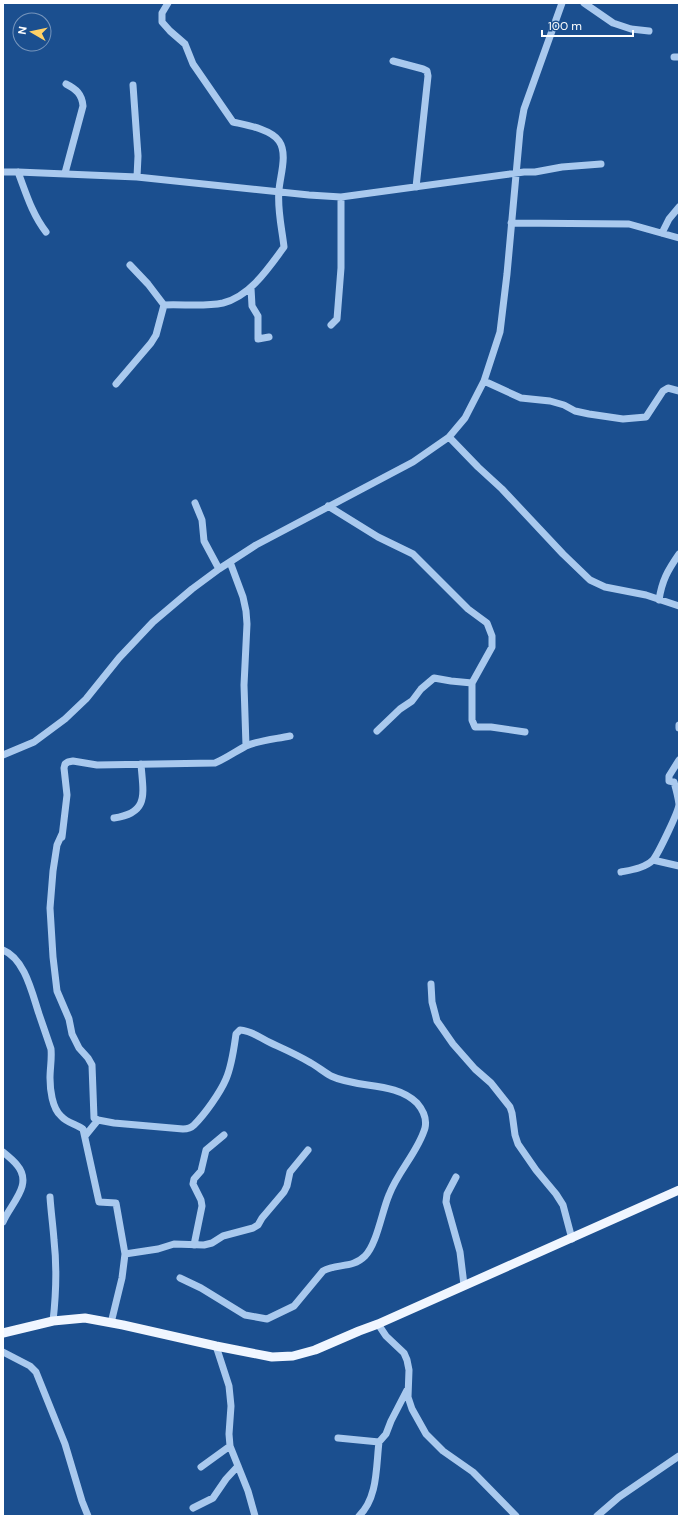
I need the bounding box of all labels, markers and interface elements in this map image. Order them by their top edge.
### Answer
north arrow [12,12,52,52]
scale bar [542,12,633,38]
text: 100 m [548,18,582,34]
text: N [15,25,30,35]

